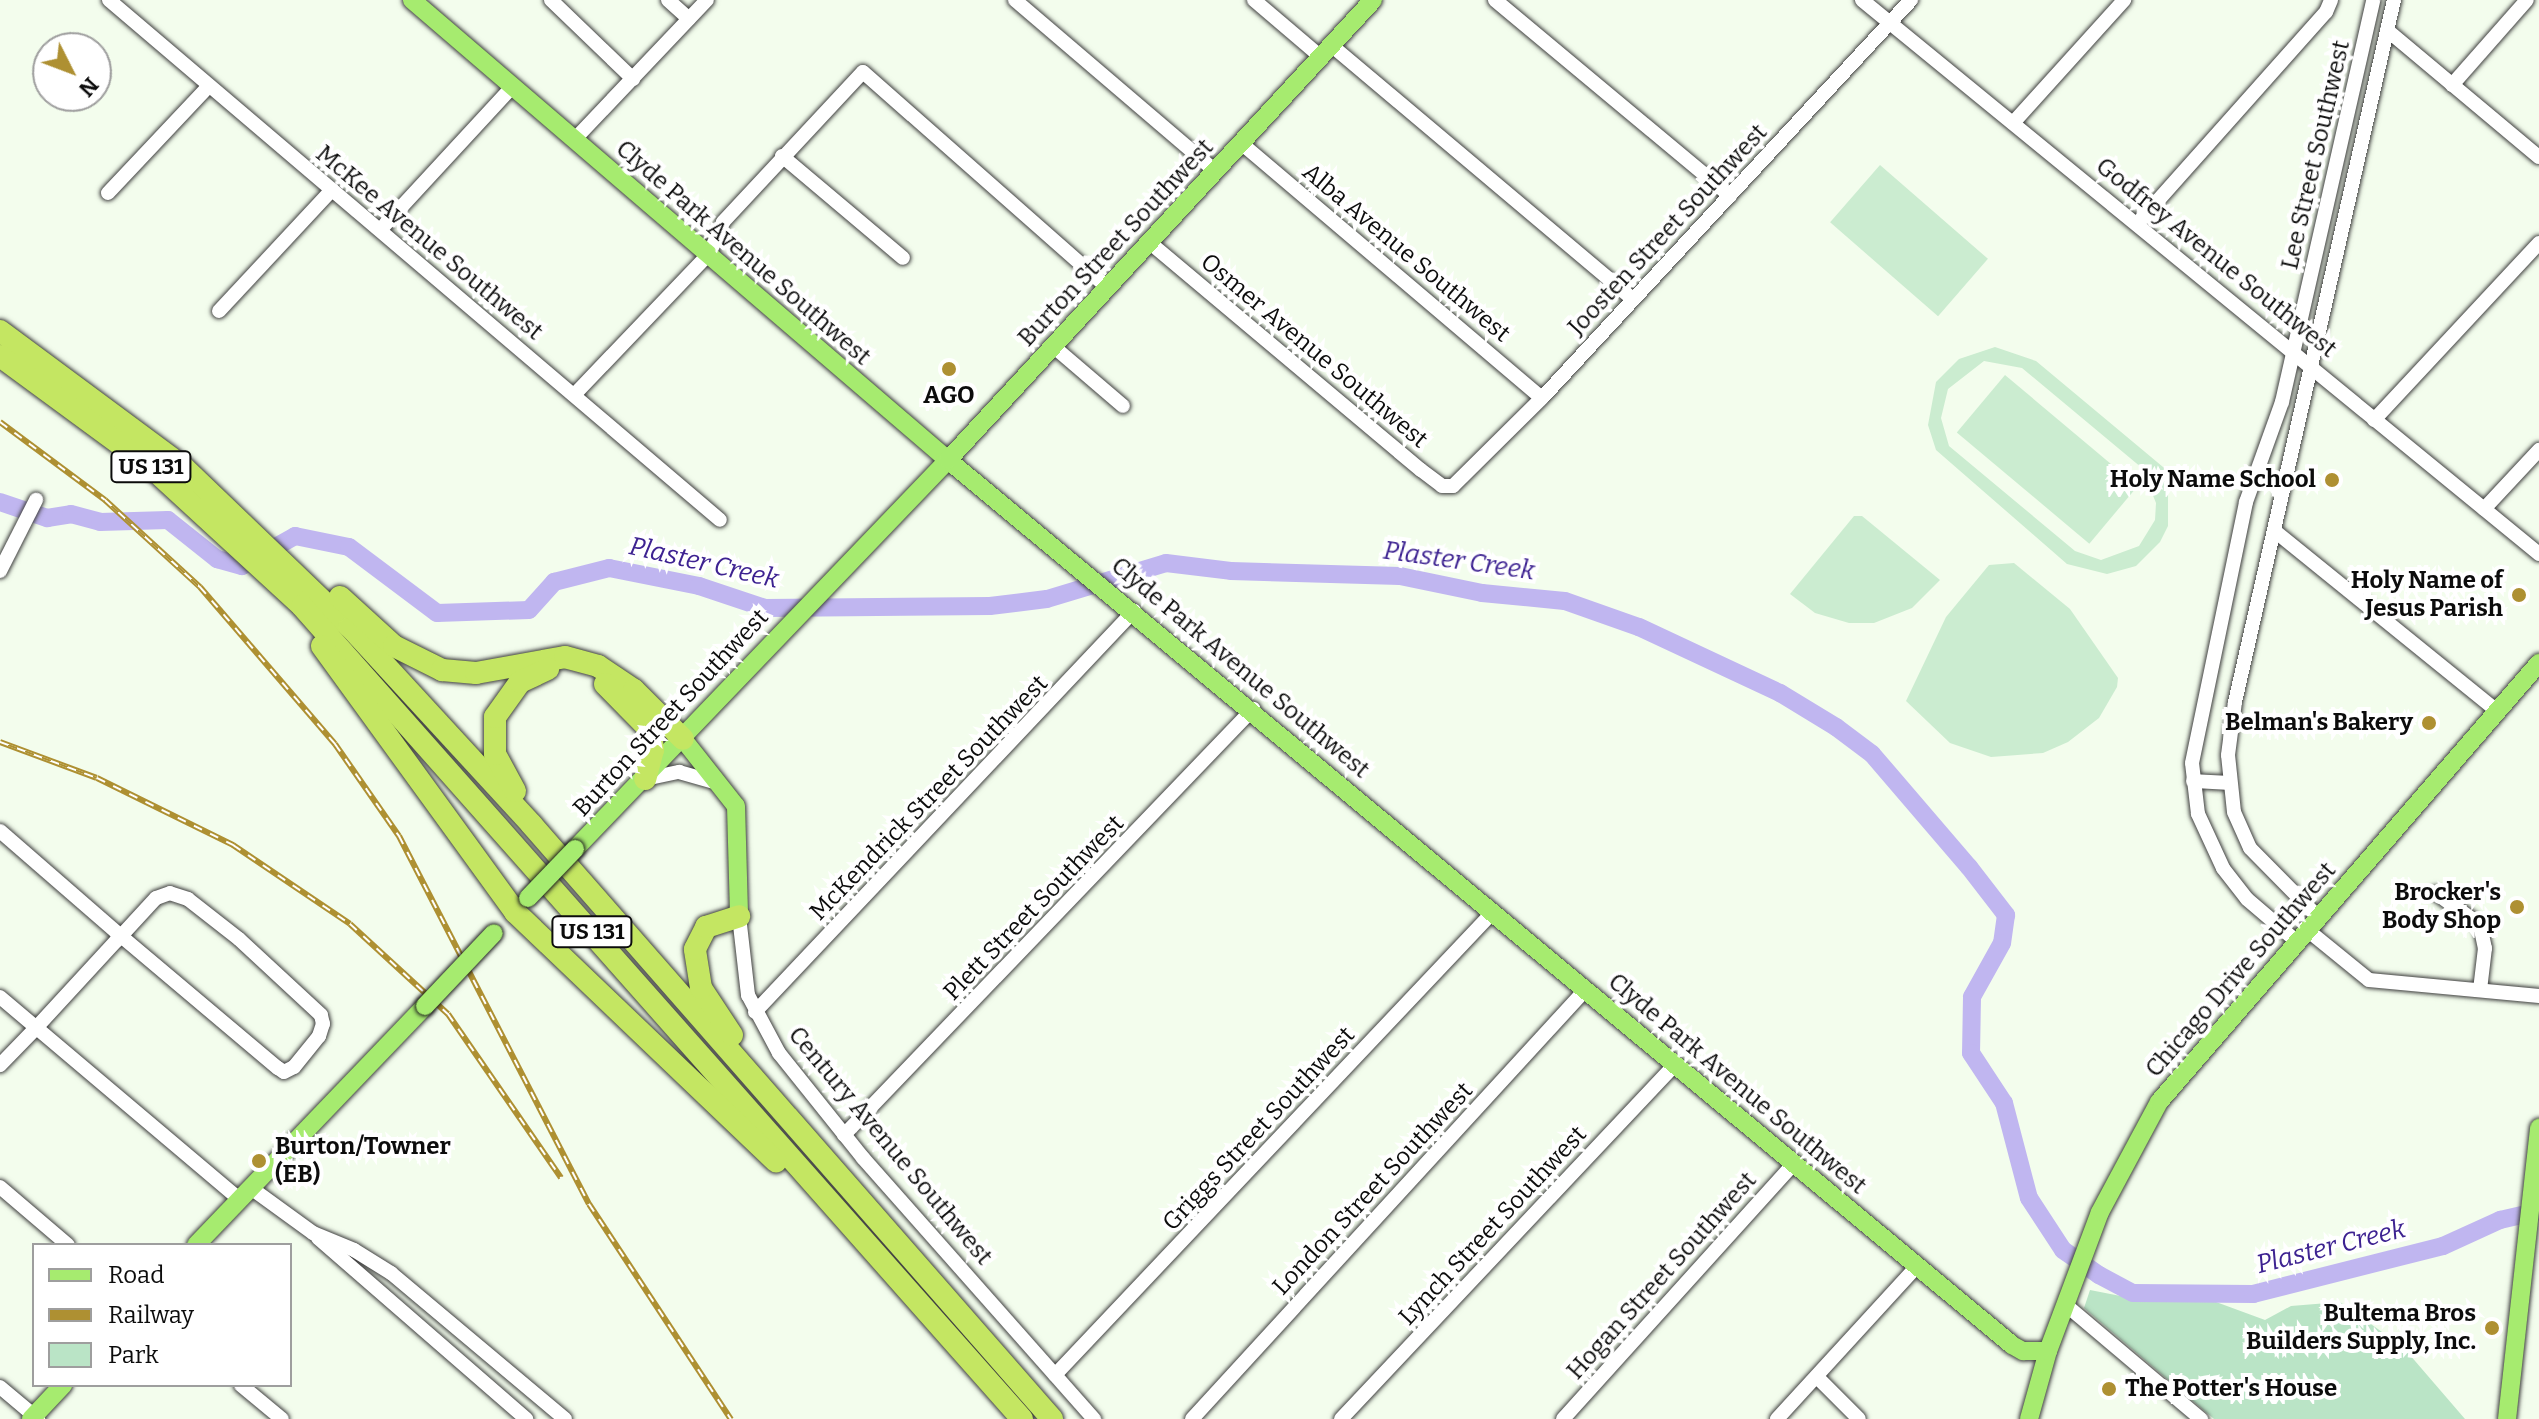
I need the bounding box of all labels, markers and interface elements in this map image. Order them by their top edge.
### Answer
north arrow [32,32,112,112]
street label: Lee Street Southwest [2276,38,2356,272]
text: N [73,72,104,102]
street label: Joosten Street Southwest [1563,118,1773,342]
street label: Burton Street Southwest [1012,133,1220,353]
street label: Clyde Park Avenue Southwest [610,135,876,371]
street label: McKee Avenue Southwest [310,140,548,346]
street label: Godfrey Avenue Southwest [2090,152,2342,364]
street label: Alba Avenue Southwest [1296,158,1516,348]
street label: Osmer Avenue Southwest [1195,248,1433,454]
marker: AGO [940,360,958,378]
place label: AGO [923,382,975,410]
road number: US 131 [109,449,193,485]
place label: Holy Name School [2110,466,2316,494]
marker: Holy Name School [2323,471,2341,489]
water label: Plaster Creek [626,531,782,595]
water label: Plaster Creek [1381,535,1537,587]
street label: Clyde Park Avenue Southwest [1105,552,1375,784]
place label: Holy Name of Jesus Parish [2351,567,2503,623]
marker: Holy Name of Jesus Parish [2510,586,2528,604]
street label: Burton Street Southwest [567,603,775,823]
street label: McKendrick Street Southwest [804,669,1054,927]
place label: Belman's Bakery [2225,709,2413,737]
marker: Belman's Bakery [2420,714,2438,732]
street label: Plett Street Southwest [938,809,1130,1007]
street label: Chicago Drive Southwest [2140,857,2342,1083]
place label: Brocker's Body Shop [2382,879,2501,935]
marker: Brocker's Body Shop [2508,898,2526,916]
road number: US 131 [550,914,634,950]
street label: Clyde Park Avenue Southwest [1602,968,1872,1200]
street label: Century Avenue Southwest [782,1021,998,1271]
street label: Griggs Street Southwest [1157,1021,1361,1237]
street label: London Street Southwest [1267,1077,1479,1301]
street label: Lynch Street Southwest [1393,1121,1593,1331]
place label: Burton/Towner (EB) [275,1133,451,1189]
marker: Burton/Towner (EB) [250,1152,268,1170]
street label: Hogan Street Southwest [1561,1166,1763,1386]
water label: Plaster Creek [2253,1213,2409,1281]
legend [32,1243,292,1387]
text: Road [108,1261,164,1289]
place label: Bultema Bros Builders Supply, Inc. [2246,1300,2476,1356]
text: Railway [108,1301,194,1329]
marker: Bultema Bros Builders Supply, Inc. [2483,1319,2501,1337]
text: Park [108,1341,159,1369]
place label: The Potter's House [2125,1375,2337,1403]
marker: The Potter's House [2100,1380,2118,1398]

